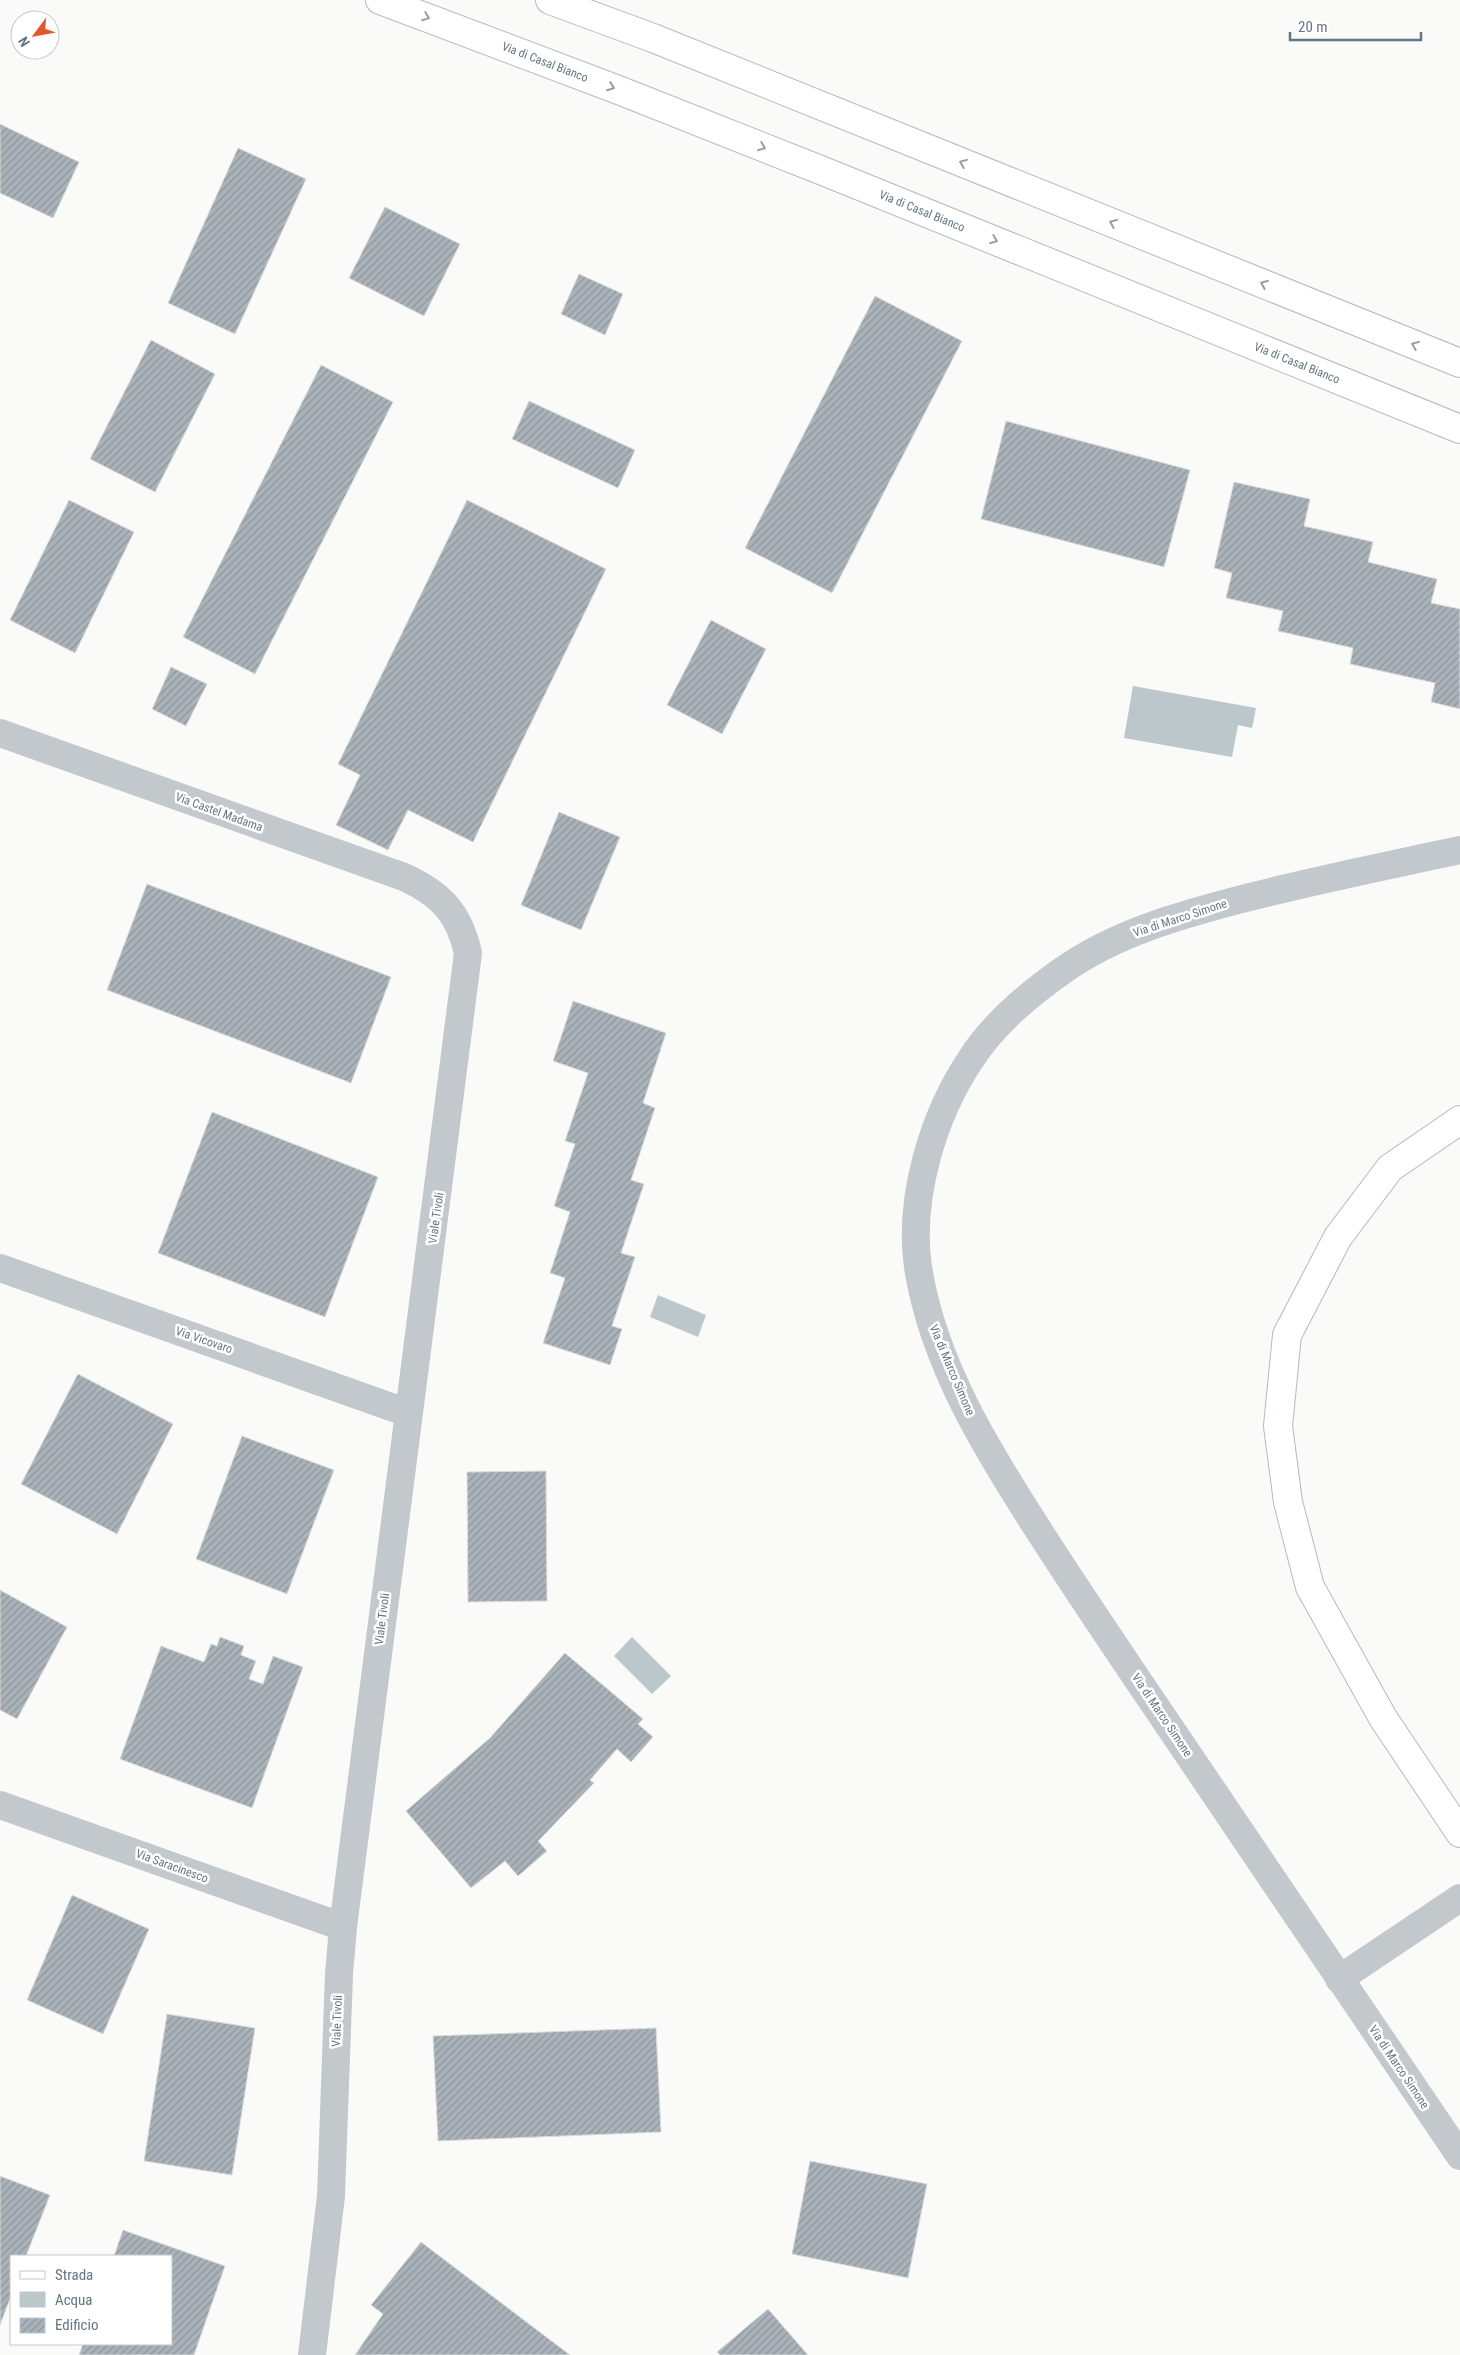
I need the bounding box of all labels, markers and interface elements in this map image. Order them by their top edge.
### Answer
north arrow [10,10,60,60]
scale bar [1290,10,1421,42]
one-way arrow [421,11,430,22]
text: 20 m [1298,18,1328,36]
text: N [15,34,33,50]
street label: Via di Casal Bianco [500,39,590,85]
one-way arrow [606,81,614,91]
one-way arrow [757,140,766,151]
one-way arrow [959,158,967,168]
street label: Via di Casal Bianco [877,187,967,235]
one-way arrow [1109,219,1118,230]
one-way arrow [989,234,998,244]
one-way arrow [1260,280,1269,290]
street label: Via di Casal Bianco [1252,339,1342,387]
one-way arrow [1411,340,1420,351]
street label: Via Castel Madama [173,790,265,834]
street label: Via di Marco Simone [1131,896,1229,940]
street label: Viale Tivoli [425,1191,447,1245]
street label: Via di Marco Simone [926,1322,978,1418]
street label: Via Vicovaro [174,1324,234,1356]
street label: Viale Tivoli [372,1592,392,1646]
street label: Via di Marco Simone [1129,1671,1195,1760]
street label: Via Saracinesco [134,1846,210,1886]
street label: Viale Tivoli [329,1995,345,2047]
street label: Via di Marco Simone [1366,2023,1432,2112]
legend [10,2255,172,2345]
text: Strada [55,2266,93,2284]
text: Acqua [55,2291,93,2309]
text: Edificio [55,2316,98,2334]

